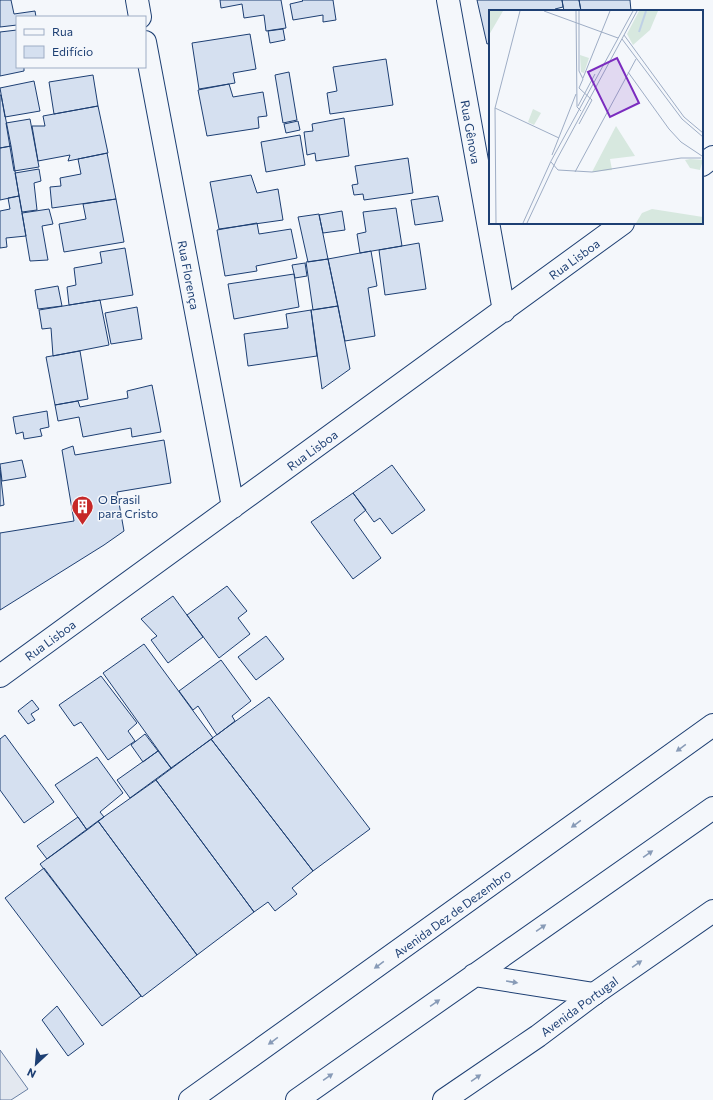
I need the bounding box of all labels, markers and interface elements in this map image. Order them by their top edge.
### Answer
inset map [489,10,703,224]
legend [16,16,146,68]
text: Rua [52,24,73,38]
text: Edifício [52,44,93,58]
street label: Rua Gênova [459,99,483,165]
street label: Rua Lisboa [546,236,602,282]
street label: Rua Florença [175,239,203,311]
street label: Rua Lisboa [284,427,340,473]
place label: O Brasil para Cristo [98,492,158,520]
building icon: O Brasil para Cristo [70,493,96,526]
street label: Rua Lisboa [22,617,78,663]
one-way arrow [676,744,687,752]
one-way arrow [570,820,581,828]
one-way arrow [643,850,653,858]
street label: Avenida Dez de Dezembro [391,866,513,960]
one-way arrow [536,924,547,932]
one-way arrow [632,960,642,968]
one-way arrow [374,961,384,969]
street label: Avenida Portugal [538,973,620,1039]
one-way arrow [506,979,518,985]
one-way arrow [430,999,440,1007]
one-way arrow [268,1036,279,1045]
north arrow [16,1044,56,1084]
text: N [25,1066,38,1081]
one-way arrow [323,1073,333,1081]
one-way arrow [471,1074,482,1082]

